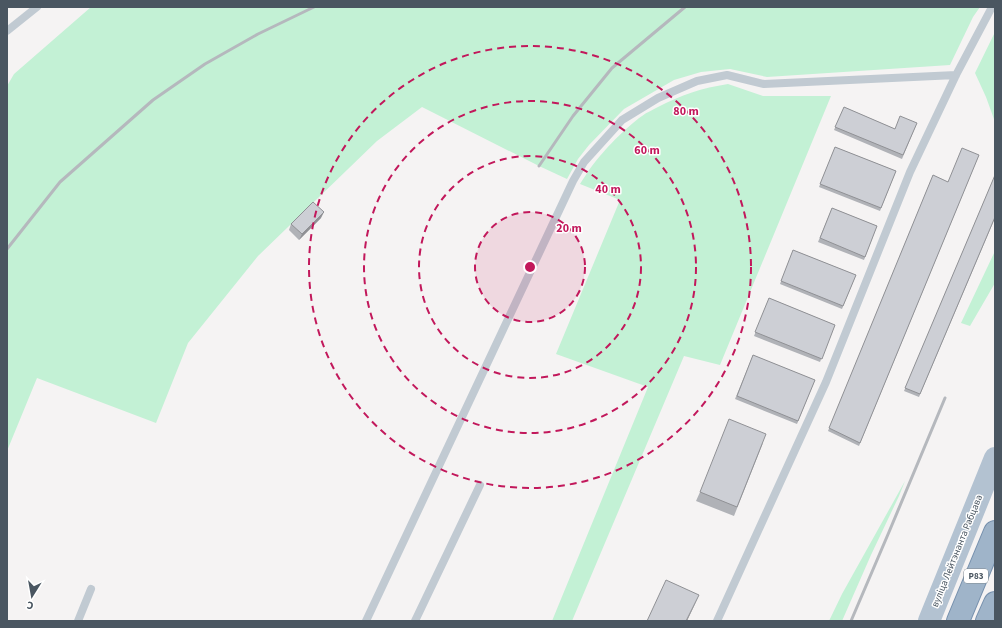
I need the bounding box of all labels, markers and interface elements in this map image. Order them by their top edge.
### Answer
text: 80 m [673,103,699,120]
text: 60 m [634,142,660,159]
text: 40 m [595,181,621,198]
text: 20 m [556,220,582,237]
centre of rings [523,260,537,274]
street label: вуліца Лейтэнанта Рабцава [928,493,986,609]
road number: Р83 [964,569,988,583]
north arrow [12,576,52,616]
text: С [25,597,35,613]

